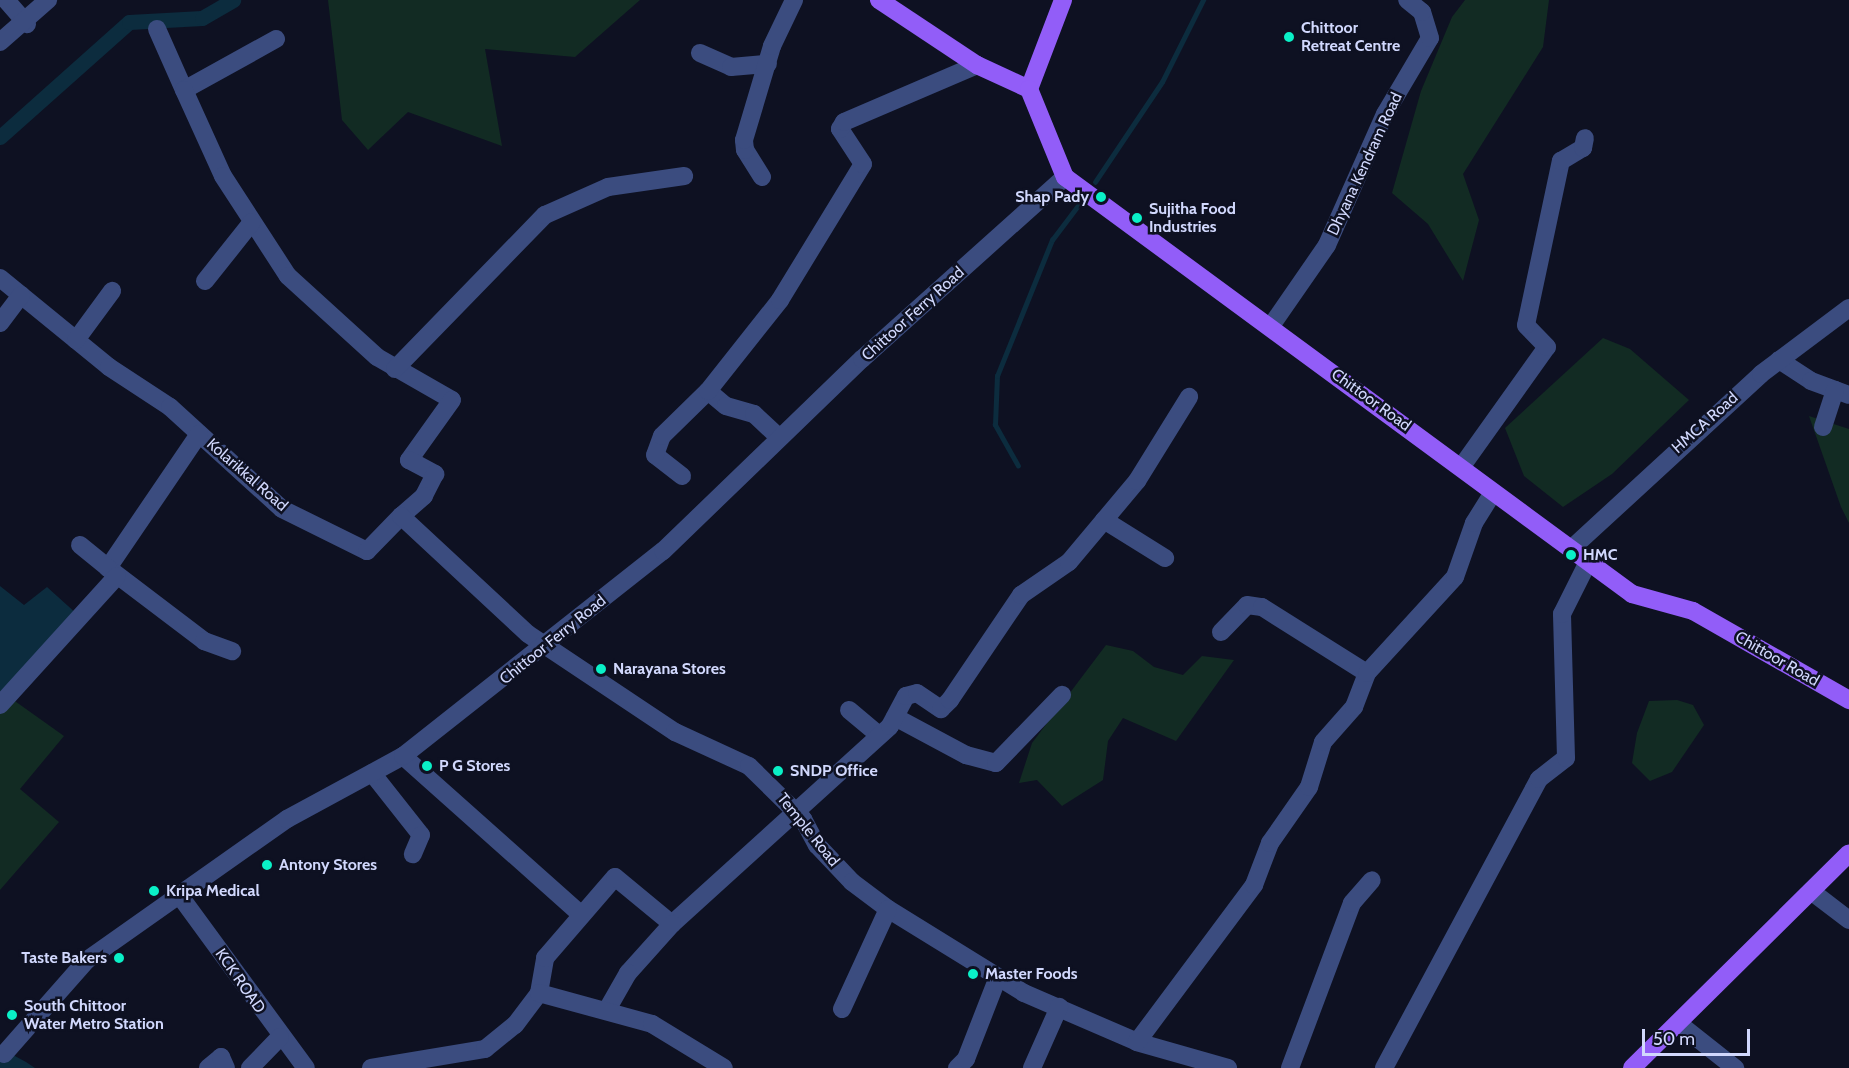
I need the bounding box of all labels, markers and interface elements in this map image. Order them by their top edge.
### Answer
place label: Chittoor Retreat Centre [1301,18,1400,56]
marker: Chittoor Retreat Centre [1282,30,1296,44]
street label: Dhyana Kendram Road [1323,90,1407,238]
place label: Shap Pady [1015,187,1089,207]
marker: Shap Pady [1094,190,1108,204]
place label: Sujitha Food Industries [1149,199,1236,237]
marker: Sujitha Food Industries [1130,211,1144,225]
street label: Chittoor Ferry Road [858,263,968,365]
street label: Chittoor Road [1327,365,1415,435]
street label: HMCA Road [1668,388,1742,458]
street label: Kolarikkal Road [203,435,291,515]
place label: HMC [1583,545,1618,565]
marker: HMC [1564,548,1578,562]
street label: Chittoor Ferry Road [496,591,610,689]
street label: Chittoor Road [1732,627,1822,691]
place label: Narayana Stores [613,659,726,679]
marker: Narayana Stores [594,662,608,676]
place label: P G Stores [439,756,510,776]
marker: P G Stores [420,759,434,773]
place label: SNDP Office [790,761,878,781]
marker: SNDP Office [771,764,785,778]
street label: Temple Road [773,790,843,870]
place label: Antony Stores [279,855,377,875]
marker: Antony Stores [260,858,274,872]
place label: Kripa Medical [166,881,260,901]
marker: Kripa Medical [147,884,161,898]
street label: KCK ROAD [211,945,269,1017]
place label: Taste Bakers [21,948,107,968]
marker: Taste Bakers [112,951,126,965]
place label: Master Foods [985,964,1078,984]
marker: Master Foods [966,967,980,981]
place label: South Chittoor Water Metro Station [24,996,164,1034]
marker: South Chittoor Water Metro Station [5,1008,19,1022]
scale bar [1645,1017,1753,1055]
text: 50 m [1653,1028,1695,1050]

